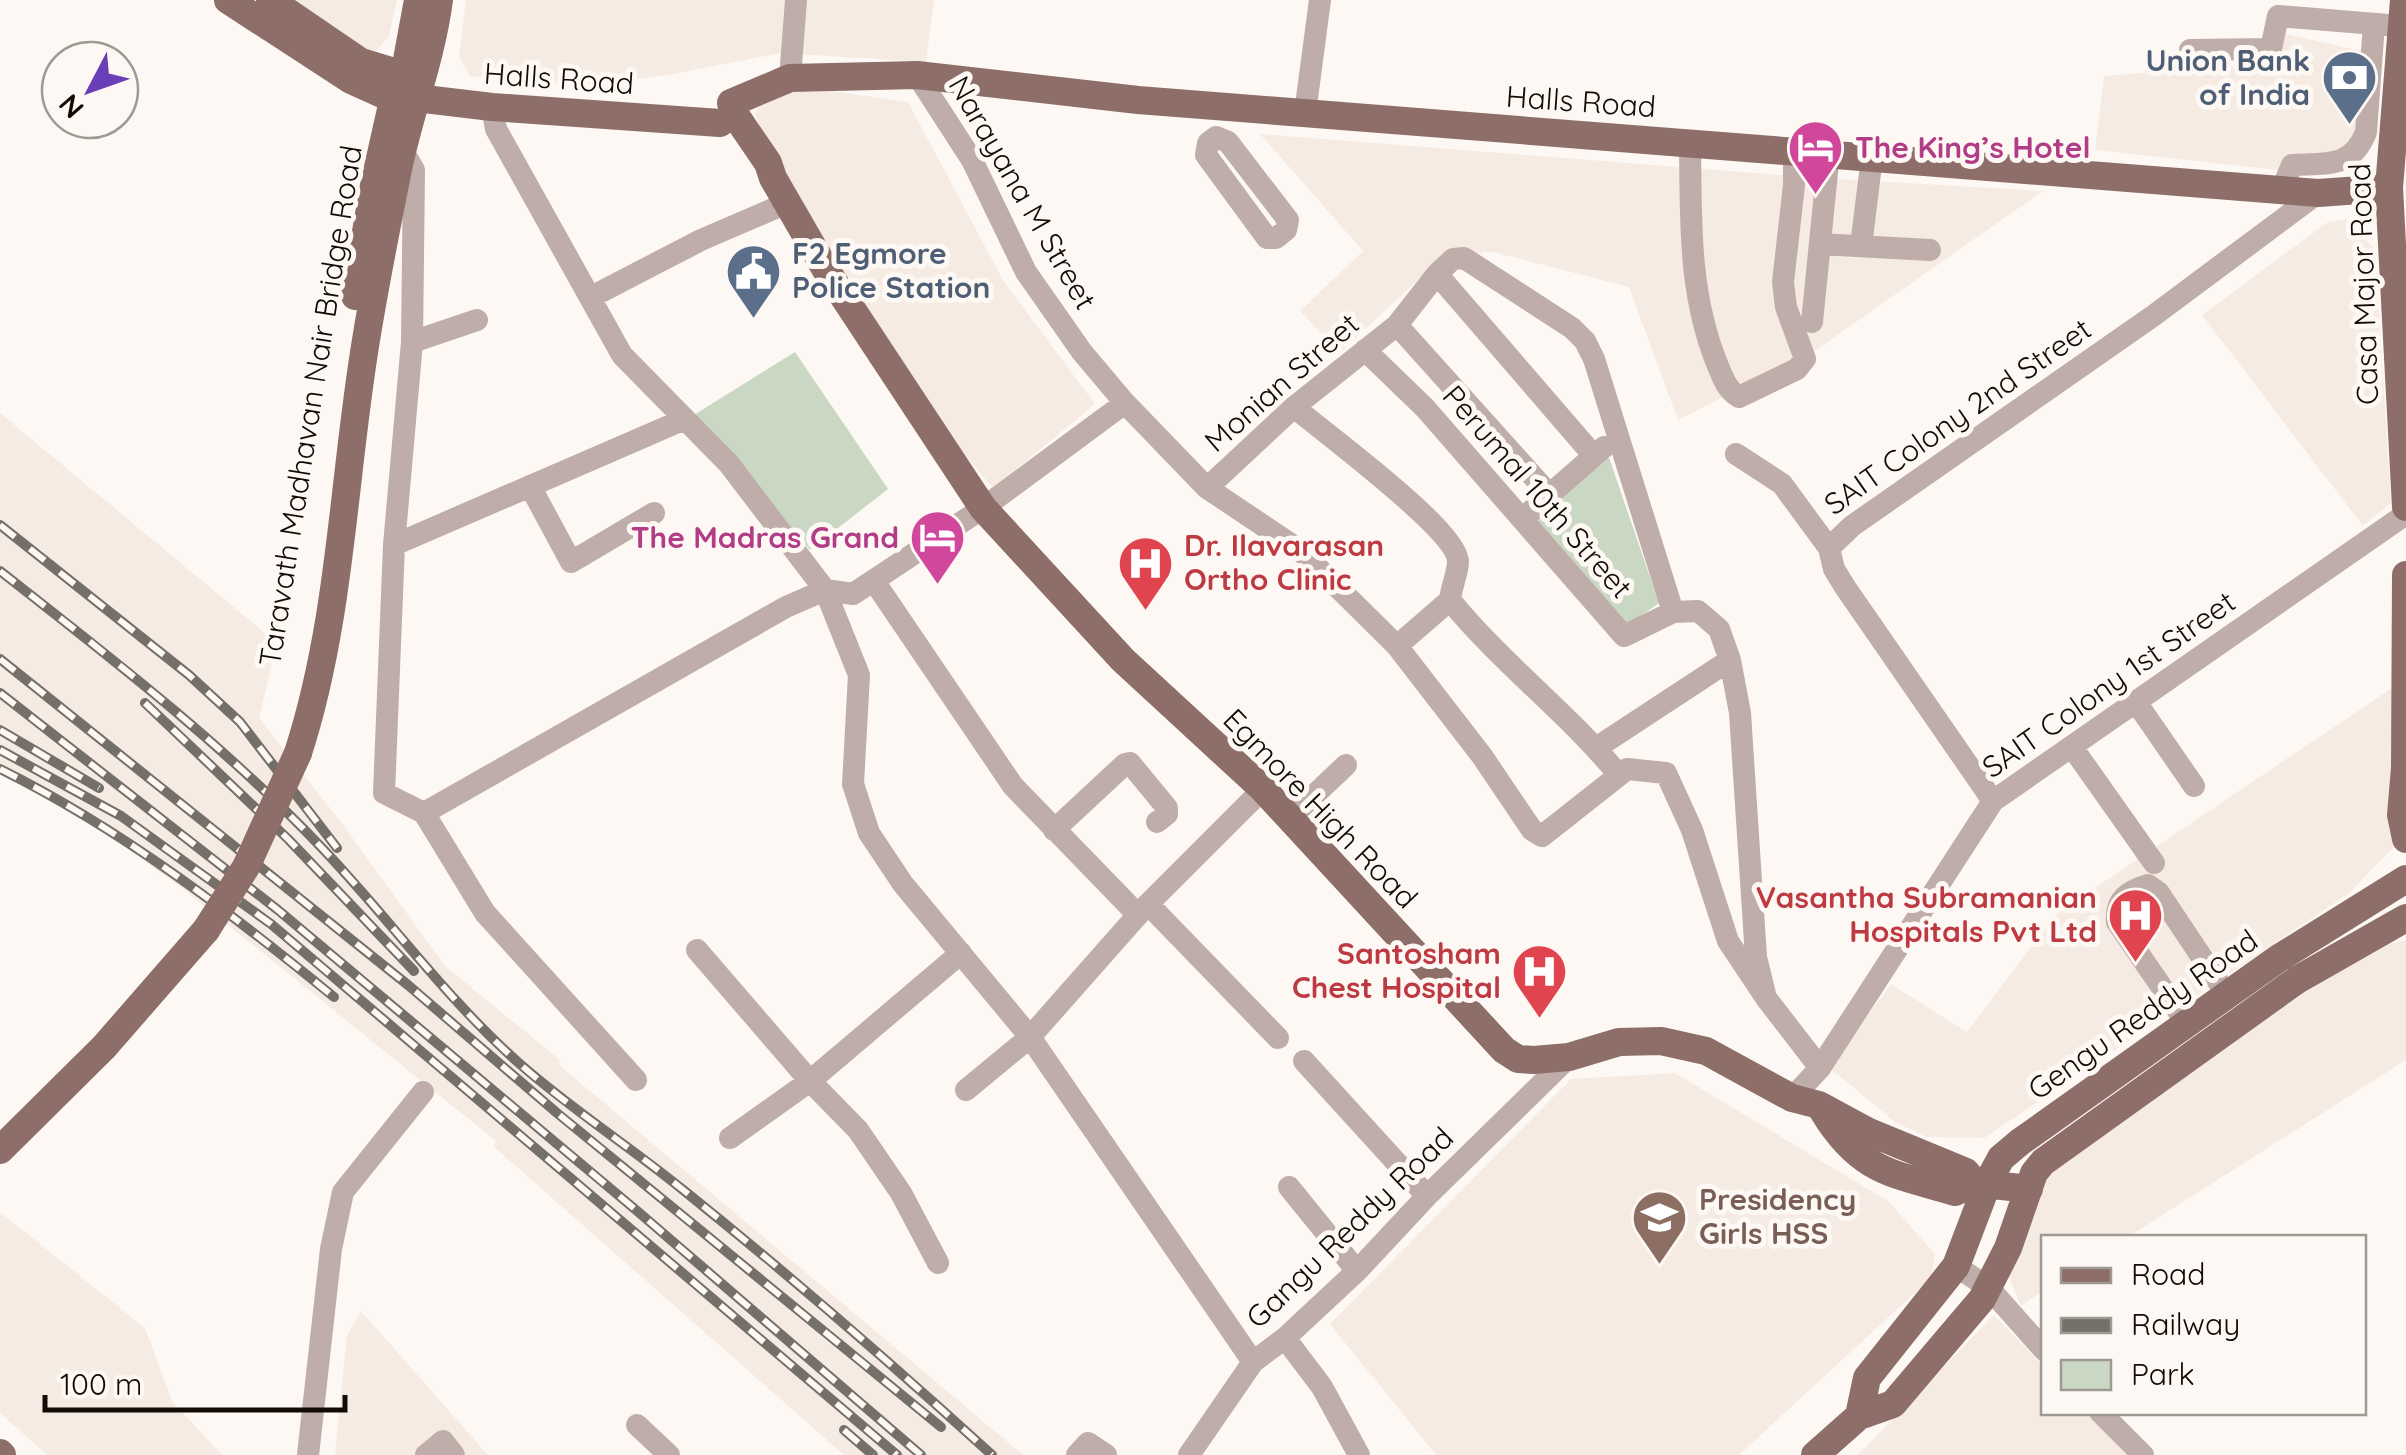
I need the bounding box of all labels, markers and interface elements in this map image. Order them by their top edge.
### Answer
north arrow [40,40,140,140]
place label: Union Bank of India [2145,41,2310,113]
bank icon: Union Bank of India [2319,48,2379,127]
street label: Halls Road [483,54,635,102]
street label: Narayana M Street [941,69,1105,316]
street label: Halls Road [1505,77,1657,125]
text: N [51,87,91,126]
hotel icon: The King’s Hotel [1786,118,1846,197]
place label: The King’s Hotel [1855,128,2091,166]
street label: Taravath Madhavan Nair Bridge Road [250,143,370,669]
street label: Casa Major Road [2340,163,2386,406]
place label: F2 Egmore Police Station [792,234,990,306]
public building icon: F2 Egmore Police Station [723,241,783,320]
street label: Monian Street [1196,305,1366,460]
street label: SAIT Colony 2nd Street [1817,310,2098,523]
street label: Perumal 10th Street [1435,377,1641,606]
hotel icon: The Madras Grand [908,508,968,587]
place label: The Madras Grand [631,518,899,556]
place label: Dr. Ilavarasan Ortho Clinic [1184,526,1384,598]
hospital icon: Dr. Ilavarasan Ortho Clinic [1115,533,1175,612]
street label: SAIT Colony 1st Street [1974,582,2242,786]
street label: Egmore High Road [1216,700,1426,916]
place label: Vasantha Subramanian Hospitals Pvt Ltd [1756,878,2097,950]
hospital icon: Vasantha Subramanian Hospitals Pvt Ltd [2106,885,2166,964]
street label: Gengu Reddy Road [2020,921,2265,1108]
place label: Santosham Chest Hospital [1292,934,1501,1006]
hospital icon: Santosham Chest Hospital [1510,941,1570,1020]
street label: Gangu Reddy Road [1238,1119,1461,1336]
place label: Presidency Girls HSS [1699,1180,1856,1252]
school or university icon: Presidency Girls HSS [1630,1187,1690,1266]
legend [2041,1235,2366,1415]
text: Road [2131,1255,2205,1293]
text: Railway [2131,1305,2240,1343]
scale bar [45,1350,345,1412]
text: Park [2131,1355,2195,1393]
text: 100 m [60,1365,142,1403]

